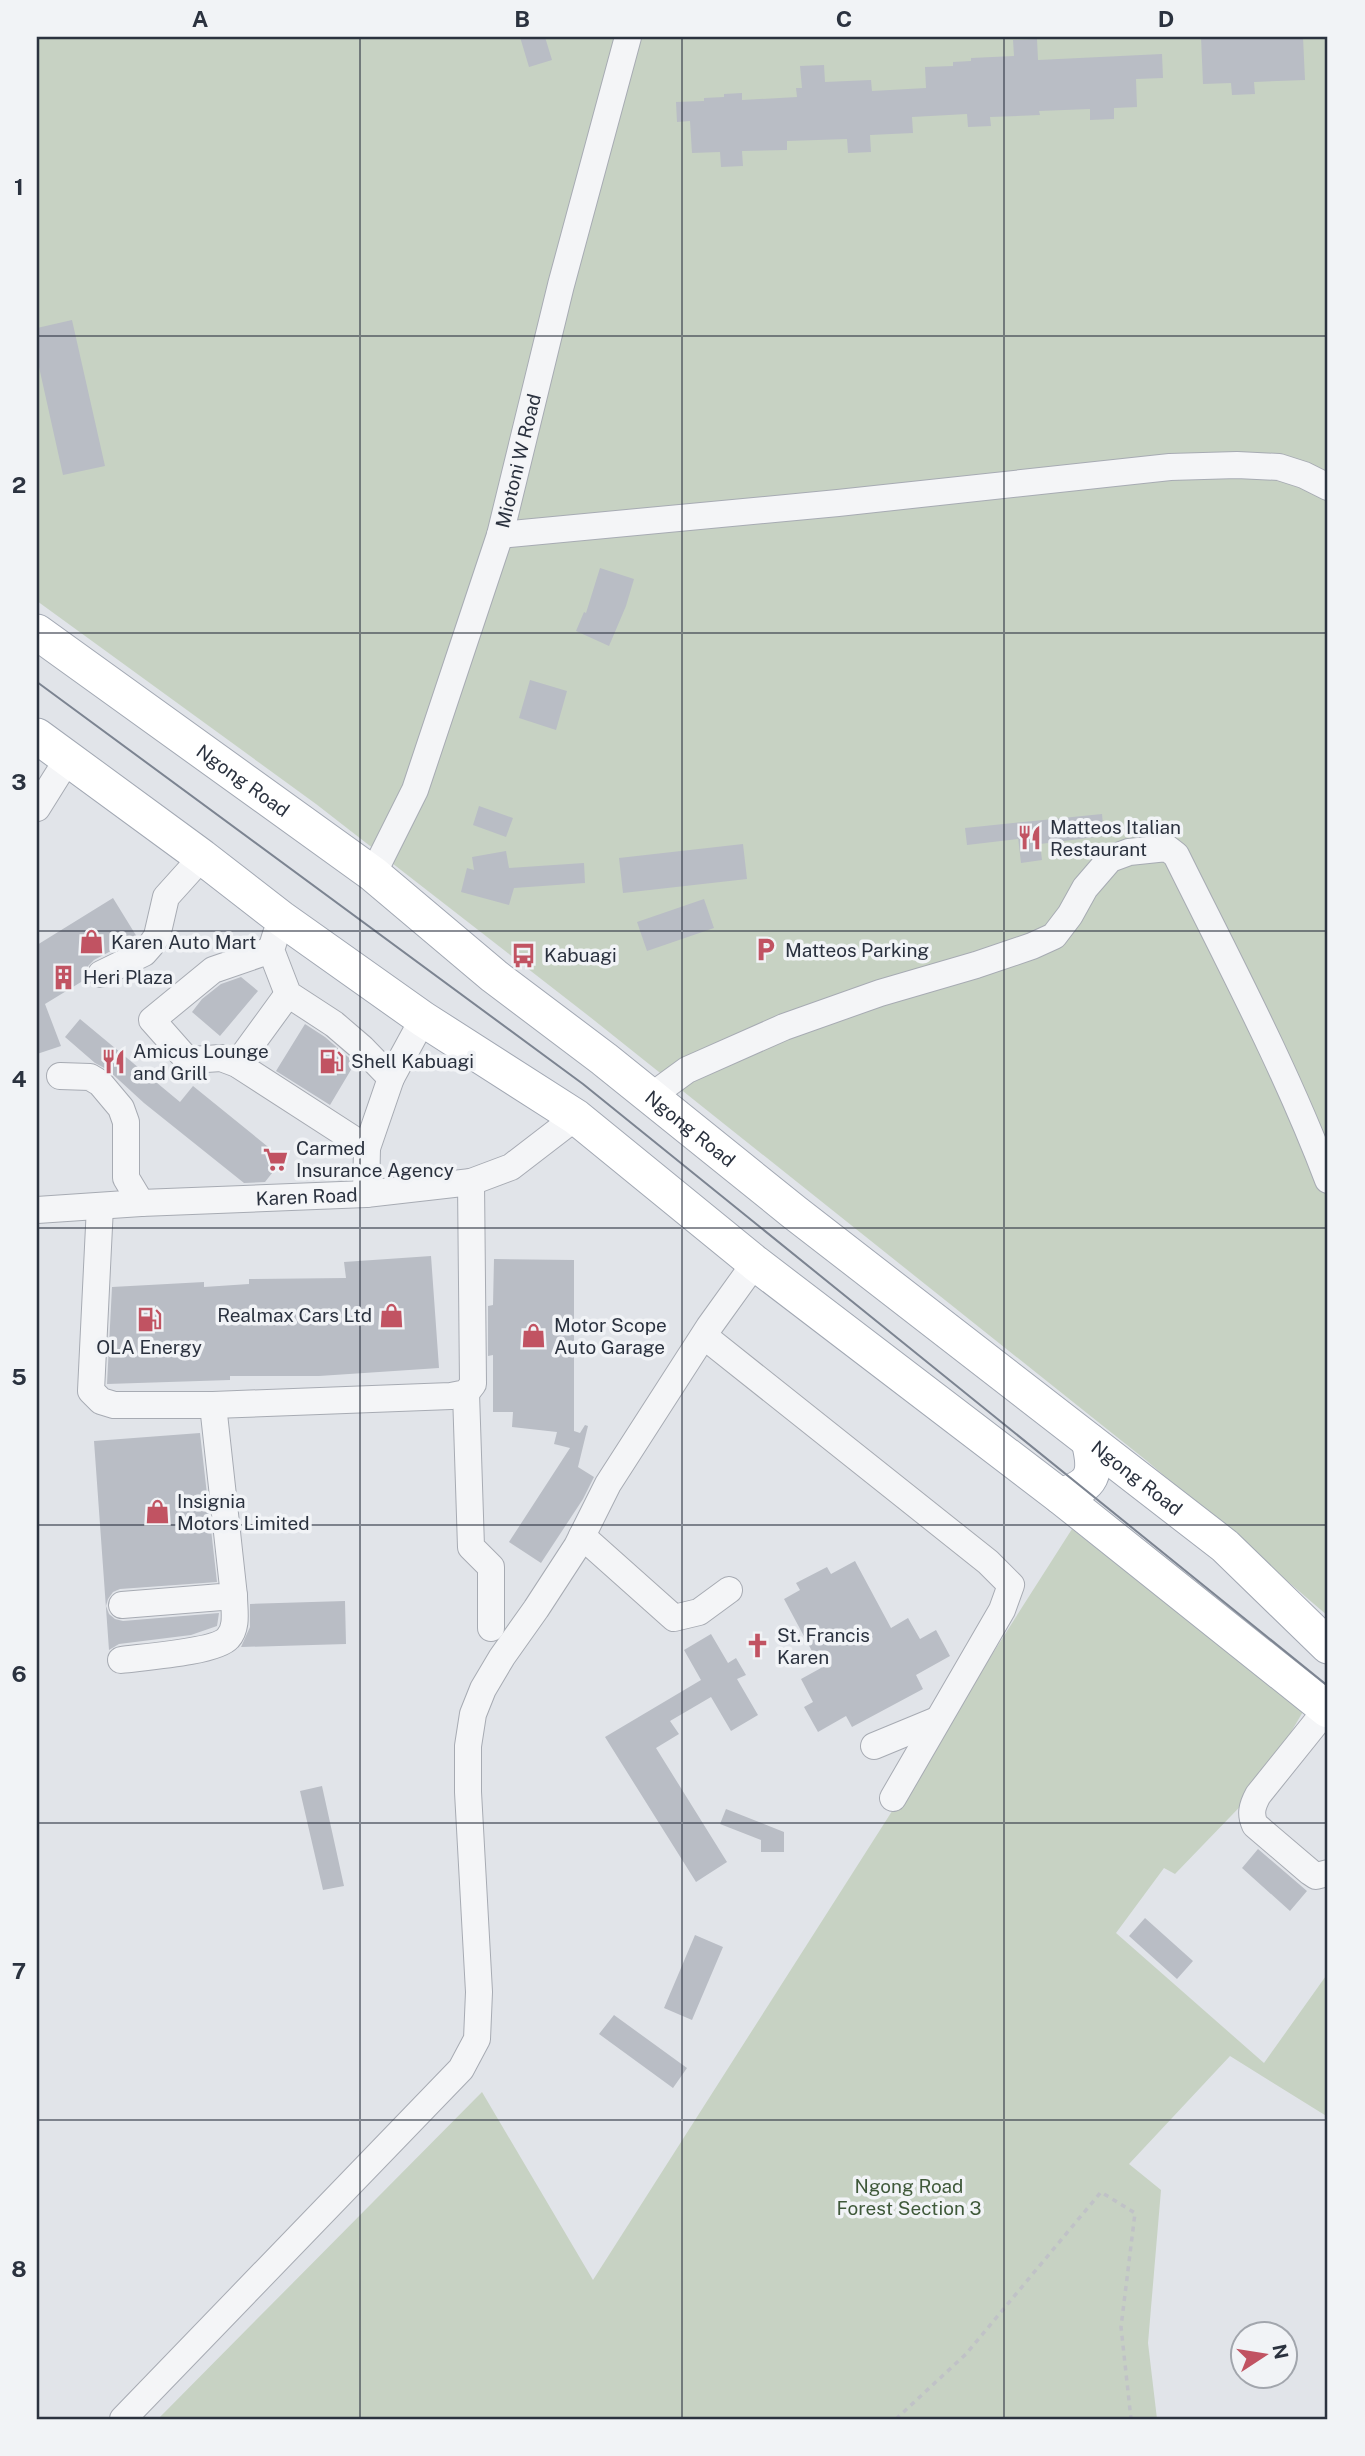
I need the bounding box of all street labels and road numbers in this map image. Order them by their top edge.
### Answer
street label: Miotoni W Road [491,392,545,530]
street label: Ngong Road [192,740,294,821]
street label: Ngong Road [641,1086,740,1171]
street label: Karen Road [255,1183,358,1209]
street label: Ngong Road [1087,1436,1187,1520]

